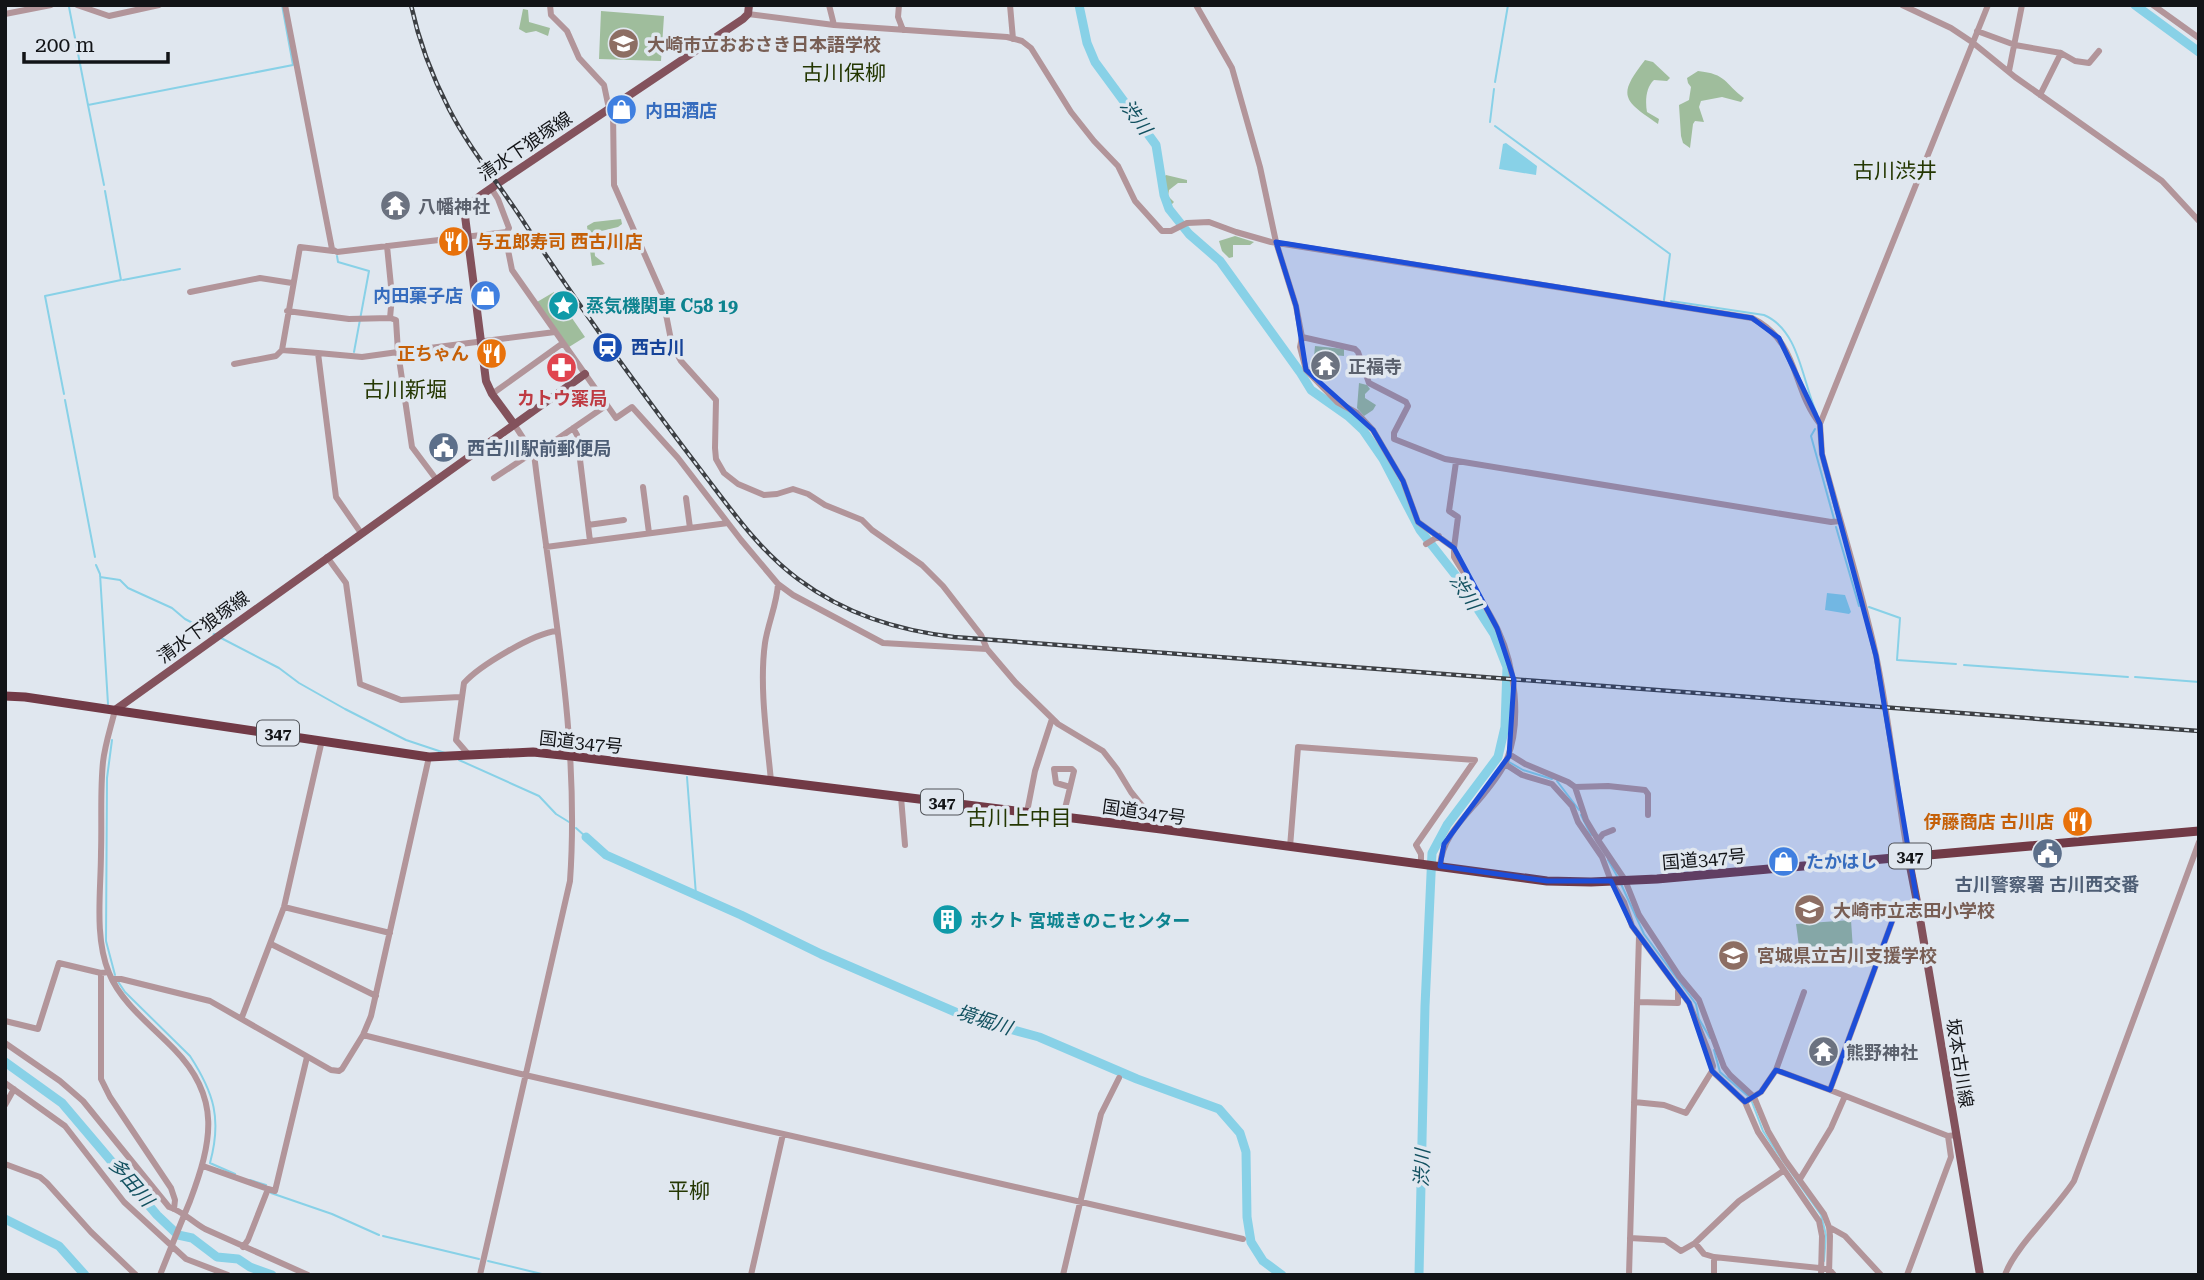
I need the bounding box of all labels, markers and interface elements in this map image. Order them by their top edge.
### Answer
scale bar [24,21,168,65]
school or university icon: 大崎市立おおさき日本語学校 [607,27,641,61]
text: 200 m [35,33,95,57]
place label: 大崎市立おおさき日本語学校 [647,34,881,55]
district label: 古川保柳 [802,61,886,85]
shop icon: 内田酒店 [605,93,639,127]
water label: 渋川 [1116,95,1158,141]
place label: 内田酒店 [645,100,717,121]
street label: 清水下狼塚線 [474,107,576,185]
district label: 古川渋井 [1853,159,1937,183]
temple icon: 八幡神社 [378,189,412,223]
place label: 八幡神社 [418,196,490,217]
restaurant icon: 与五郎寿司 西古川店 [436,224,470,258]
place label: 与五郎寿司 西古川店 [476,231,643,252]
shop icon: 内田菓子店 [469,278,503,312]
place label: 内田菓子店 [373,285,463,306]
place icon: 蒸気機関車 C58 19 [546,288,580,322]
place label: 蒸気機関車 C58 19 [586,295,738,316]
station icon: 西古川 [591,330,625,364]
restaurant icon: 正ちゃん [475,336,509,370]
place label: 西古川 [631,337,685,358]
place label: 正ちゃん [397,343,469,364]
temple icon: 正福寺 [1308,349,1342,383]
pharmacy icon: カトウ薬局 [545,351,579,385]
place label: 正福寺 [1348,356,1402,377]
district label: 古川新堀 [363,378,447,402]
place label: カトウ薬局 [517,388,607,409]
public building icon: 西古川駅前郵便局 [427,431,461,465]
place label: 西古川駅前郵便局 [467,438,611,459]
water label: 渋川 [1445,570,1486,616]
street label: 清水下狼塚線 [153,587,253,667]
road number: 347 [257,720,299,746]
street label: 国道347号 [538,727,624,757]
road number: 347 [921,790,963,814]
street label: 国道347号 [1101,796,1187,828]
restaurant icon: 伊藤商店 古川店 [2060,804,2094,838]
district label: 古川上中目 [967,806,1072,830]
place label: 伊藤商店 古川店 [1923,811,2054,832]
public building icon: 古川警察署 古川西交番 [2030,836,2064,870]
shop icon: たかはし [1766,844,1800,878]
road number: 347 [1889,844,1931,869]
street label: 国道347号 [1661,845,1747,873]
place label: たかはし [1806,851,1877,872]
place label: 古川警察署 古川西交番 [1955,874,2139,895]
school or university icon: 大崎市立志田小学校 [1793,893,1827,927]
place label: 大崎市立志田小学校 [1833,900,1995,921]
building icon: ホクト 宮城きのこセンター [930,903,964,937]
place label: ホクト 宮城きのこセンター [970,910,1191,931]
school or university icon: 宮城県立古川支援学校 [1717,938,1751,972]
place label: 宮城県立古川支援学校 [1757,945,1937,966]
water label: 境堀川 [953,1000,1017,1040]
street label: 坂本古川線 [1943,1017,1977,1109]
temple icon: 熊野神社 [1806,1035,1840,1069]
place label: 熊野神社 [1846,1042,1918,1063]
water label: 渋川 [1410,1147,1434,1187]
water label: 多田川 [104,1153,160,1213]
district label: 平柳 [668,1179,710,1203]

